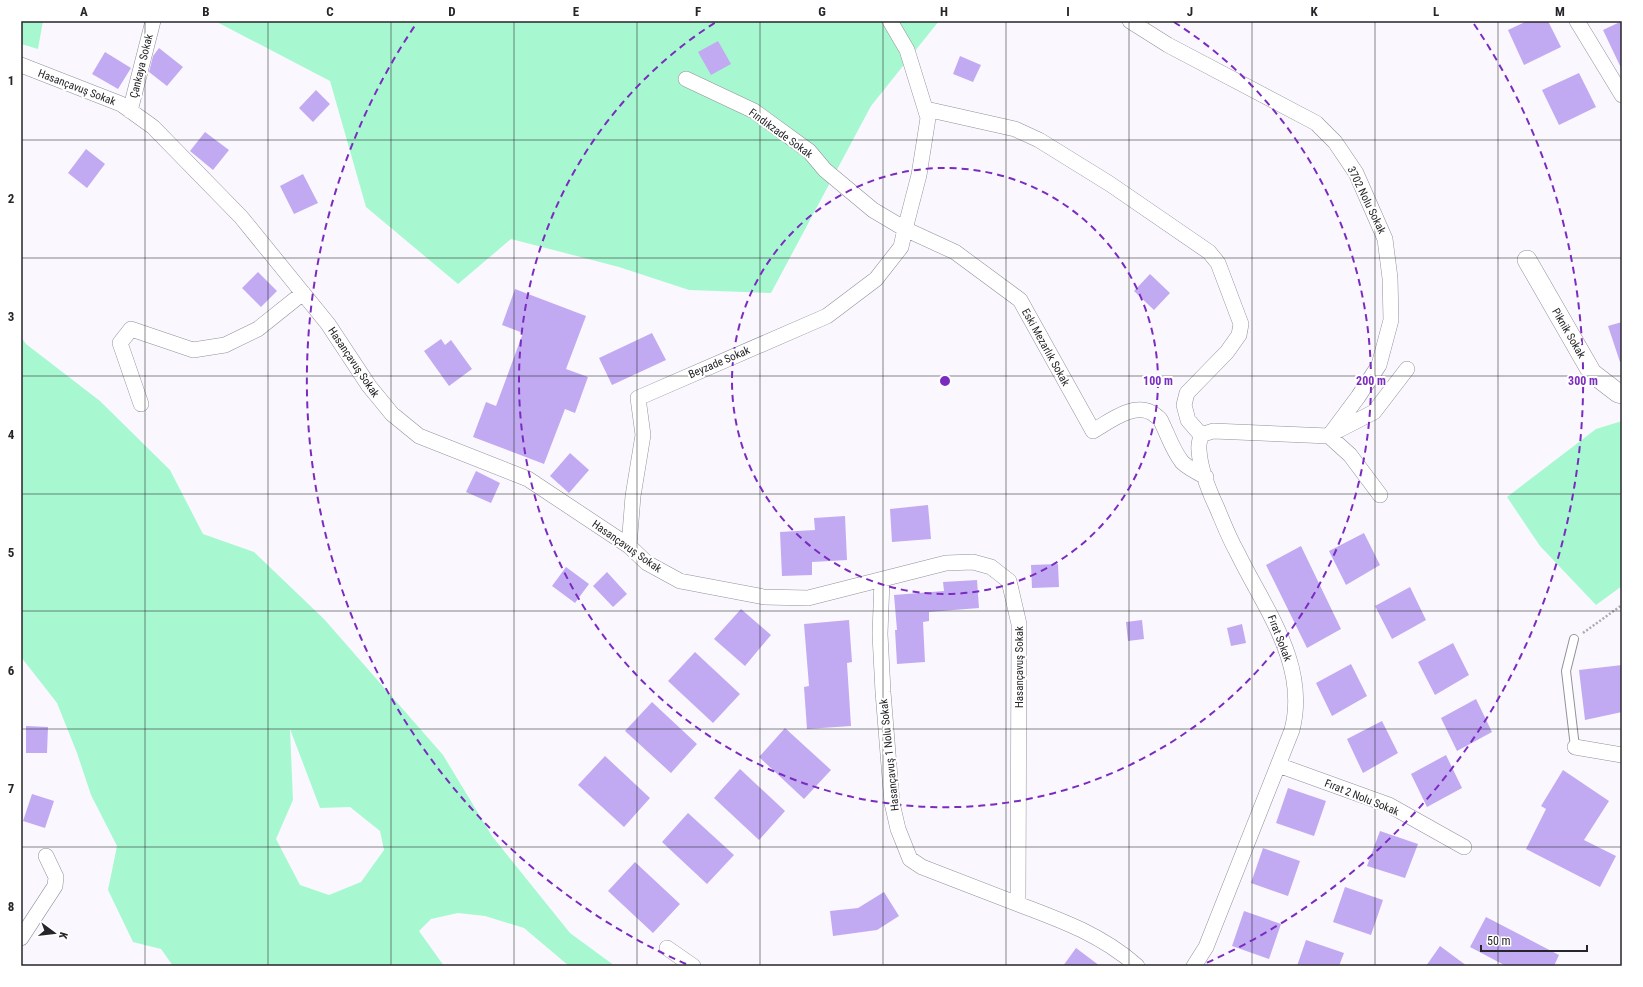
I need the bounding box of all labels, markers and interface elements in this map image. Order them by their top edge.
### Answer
text: A [80,4,88,19]
text: B [202,4,210,19]
text: C [326,4,334,19]
text: D [448,4,456,19]
text: E [573,4,580,19]
text: F [695,4,701,19]
text: G [818,4,826,19]
text: H [940,4,948,19]
text: I [1066,4,1070,19]
text: J [1187,4,1193,19]
text: K [1310,4,1318,19]
text: L [1433,4,1439,19]
text: M [1555,4,1565,19]
street label: Çankaya Sokak [127,33,156,100]
street label: Hasançavuş Sokak [36,67,117,108]
text: 1 [8,73,14,88]
street label: Fındıkzade Sokak [746,106,815,161]
street label: 3702 Nolu Sokak [1345,164,1388,236]
text: 2 [8,191,15,206]
street label: Eski Mezarlık Sokak [1019,306,1072,388]
street label: Piknik Sokak [1549,306,1588,360]
text: 3 [8,309,14,324]
street label: Hasançavuş Sokak [325,325,382,400]
street label: Beyzade Sokak [687,344,752,381]
centre of rings [938,374,952,388]
text: 100 m [1143,374,1173,388]
text: 200 m [1356,374,1386,388]
text: 300 m [1568,374,1598,388]
text: 4 [8,427,15,442]
street label: Hasançavuş Sokak [589,518,664,575]
text: 5 [8,545,15,560]
street label: Fırat Sokak [1265,613,1294,663]
street label: Hasançavuş Sokak [1013,626,1026,708]
text: 6 [8,663,15,678]
street label: Hasançavuş 1 Nolu Sokak [877,698,902,812]
street label: Fırat 2 Nolu Sokak [1323,777,1401,818]
text: 7 [8,781,15,796]
text: 8 [8,899,14,914]
north arrow [34,913,74,953]
scale bar [1481,927,1587,953]
text: K [56,931,70,941]
text: 50 m [1487,934,1511,948]

